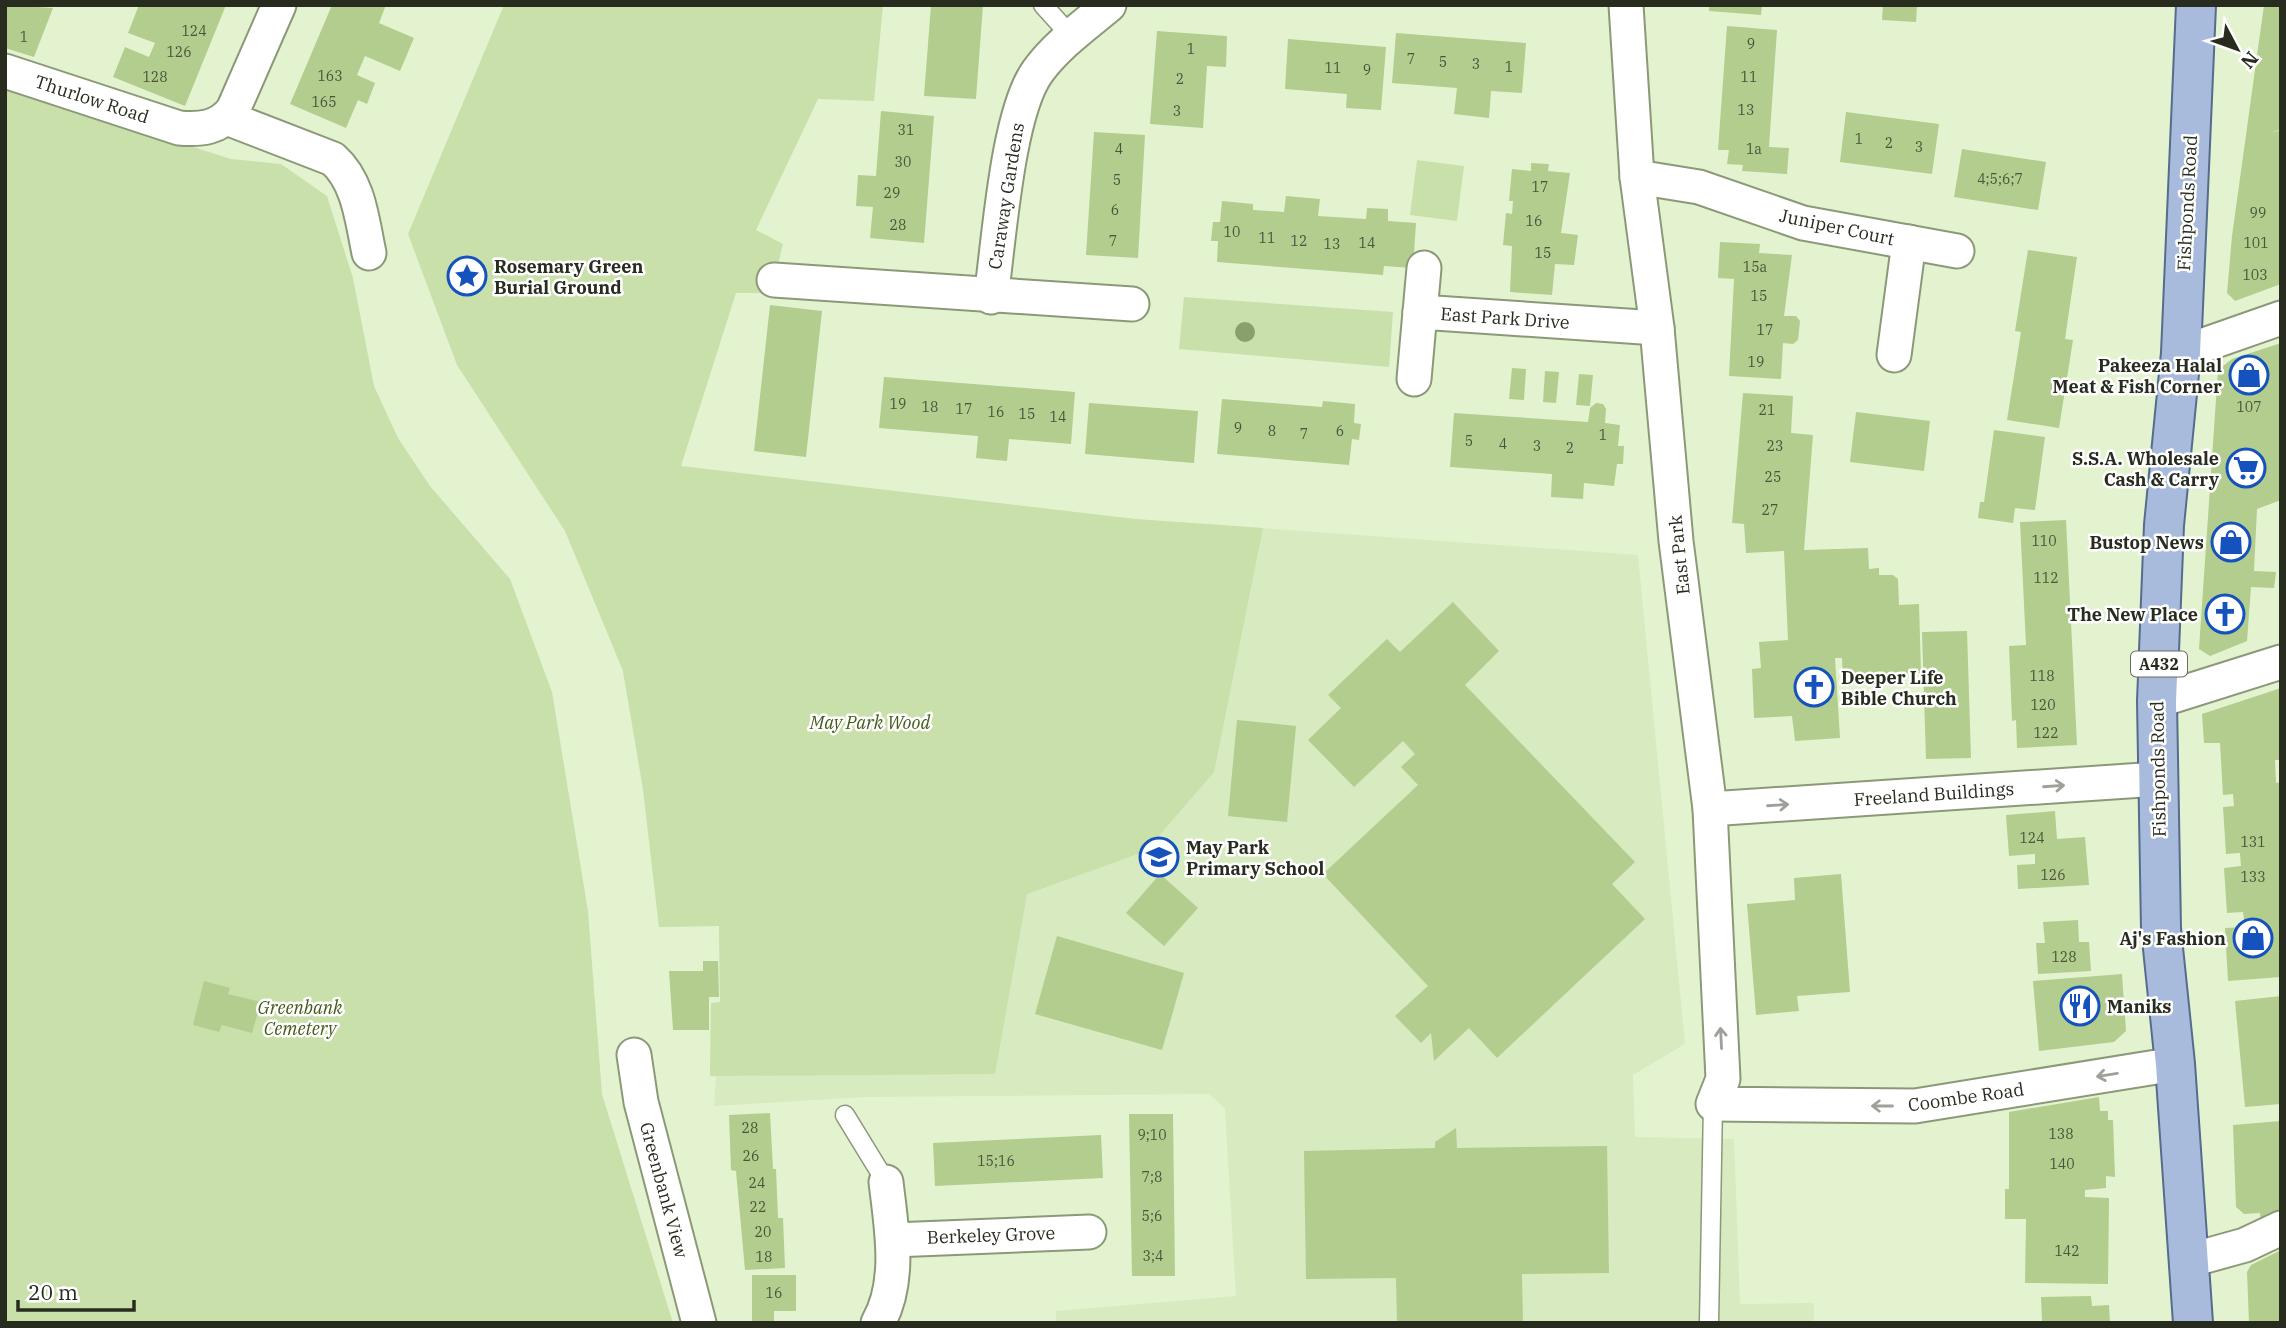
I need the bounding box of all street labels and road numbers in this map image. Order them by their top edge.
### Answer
street label: Thurlow Road [32,70,152,128]
street label: Caraway Gardens [983,121,1029,271]
street label: Fishponds Road [2172,134,2202,272]
street label: Juniper Court [1778,204,1896,250]
street label: East Park Drive [1440,302,1570,334]
street label: East Park [1663,514,1695,596]
road number: A432 [2131,652,2187,677]
street label: Fishponds Road [2145,701,2171,837]
street label: Freeland Buildings [1853,777,2015,811]
street label: Coombe Road [1907,1077,2026,1117]
street label: Greenbank View [635,1120,693,1260]
street label: Berkeley Grove [926,1221,1056,1249]

